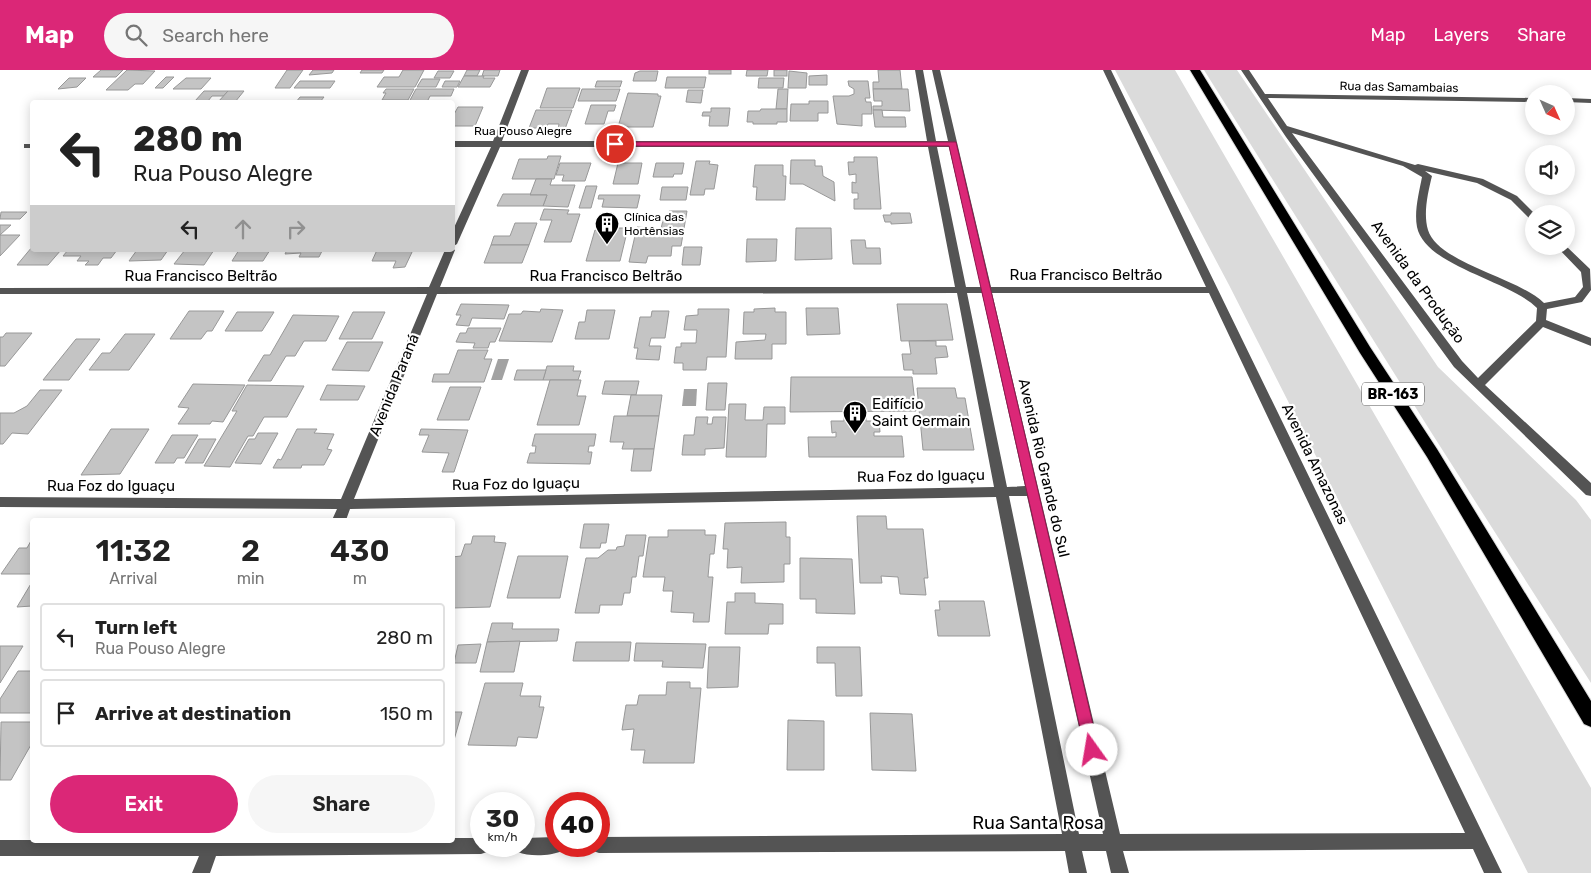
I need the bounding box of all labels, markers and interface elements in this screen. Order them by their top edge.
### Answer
search box [104,13,454,58]
text: Map [25,21,74,49]
icon: search [122,21,150,49]
text: Search here [162,24,269,47]
text: Map [1371,24,1406,46]
text: Layers [1434,24,1489,46]
text: Share [1517,24,1566,46]
street label: Rua das Samambaias [1339,79,1459,95]
north arrow [1525,85,1575,135]
map controls [1525,85,1575,255]
text: 280 m [133,118,243,160]
icon: left [50,120,115,185]
pin [594,123,636,165]
street label: Rua Pouso Alegre [474,124,572,138]
icon: arrive [601,130,629,158]
button: sound [1525,145,1575,195]
text: Rua Pouso Alegre [133,160,313,187]
button: layers [1525,205,1575,255]
place label: Clínica das Hortênsias [624,210,684,238]
building icon: Clínica das Hortênsias [594,211,620,245]
icon: left [176,215,204,243]
icon: ahead [229,215,257,243]
icon: right [282,215,310,243]
street label: Avenida da Produção [1367,217,1469,347]
street label: Rua Francisco Beltrão [1010,266,1162,284]
street label: Rua Francisco Beltrão [125,267,277,285]
street label: Rua Francisco Beltrão [530,267,682,285]
street label: Avenida Paraná [365,331,423,439]
street label: Avenida Rio Grande do Sul [1015,377,1073,559]
road number: BR-163 [1362,382,1424,406]
place label: Edifício Saint Germain [872,395,970,430]
building icon: Edifício Saint Germain [842,400,868,434]
street label: Avenida Amazonas [1278,401,1352,528]
street label: Rua Foz do Iguaçu [857,466,985,486]
street label: Rua Foz do Iguaçu [452,474,580,494]
street label: Rua Foz do Iguaçu [47,477,175,495]
text: 11:32 [96,533,171,569]
text: 2 [241,533,260,569]
text: 430 [330,533,389,569]
text: Arrival [109,569,157,588]
text: min [237,569,265,588]
text: m [353,569,367,588]
text: Turn left [95,616,177,639]
icon: left [52,623,80,651]
text: 280 m [376,626,433,649]
text: Rua Pouso Alegre [95,639,226,658]
icon: arrive [52,699,80,727]
text: Arrive at destination [95,702,291,725]
text: 150 m [380,702,433,725]
position arrow [1065,723,1117,775]
button: Exit [50,775,238,833]
button: Share [248,775,435,833]
speed limit sign: 40 [545,792,610,857]
text: 30 [486,804,519,833]
street label: Rua Santa Rosa [972,812,1104,834]
text: km/h [488,830,517,844]

